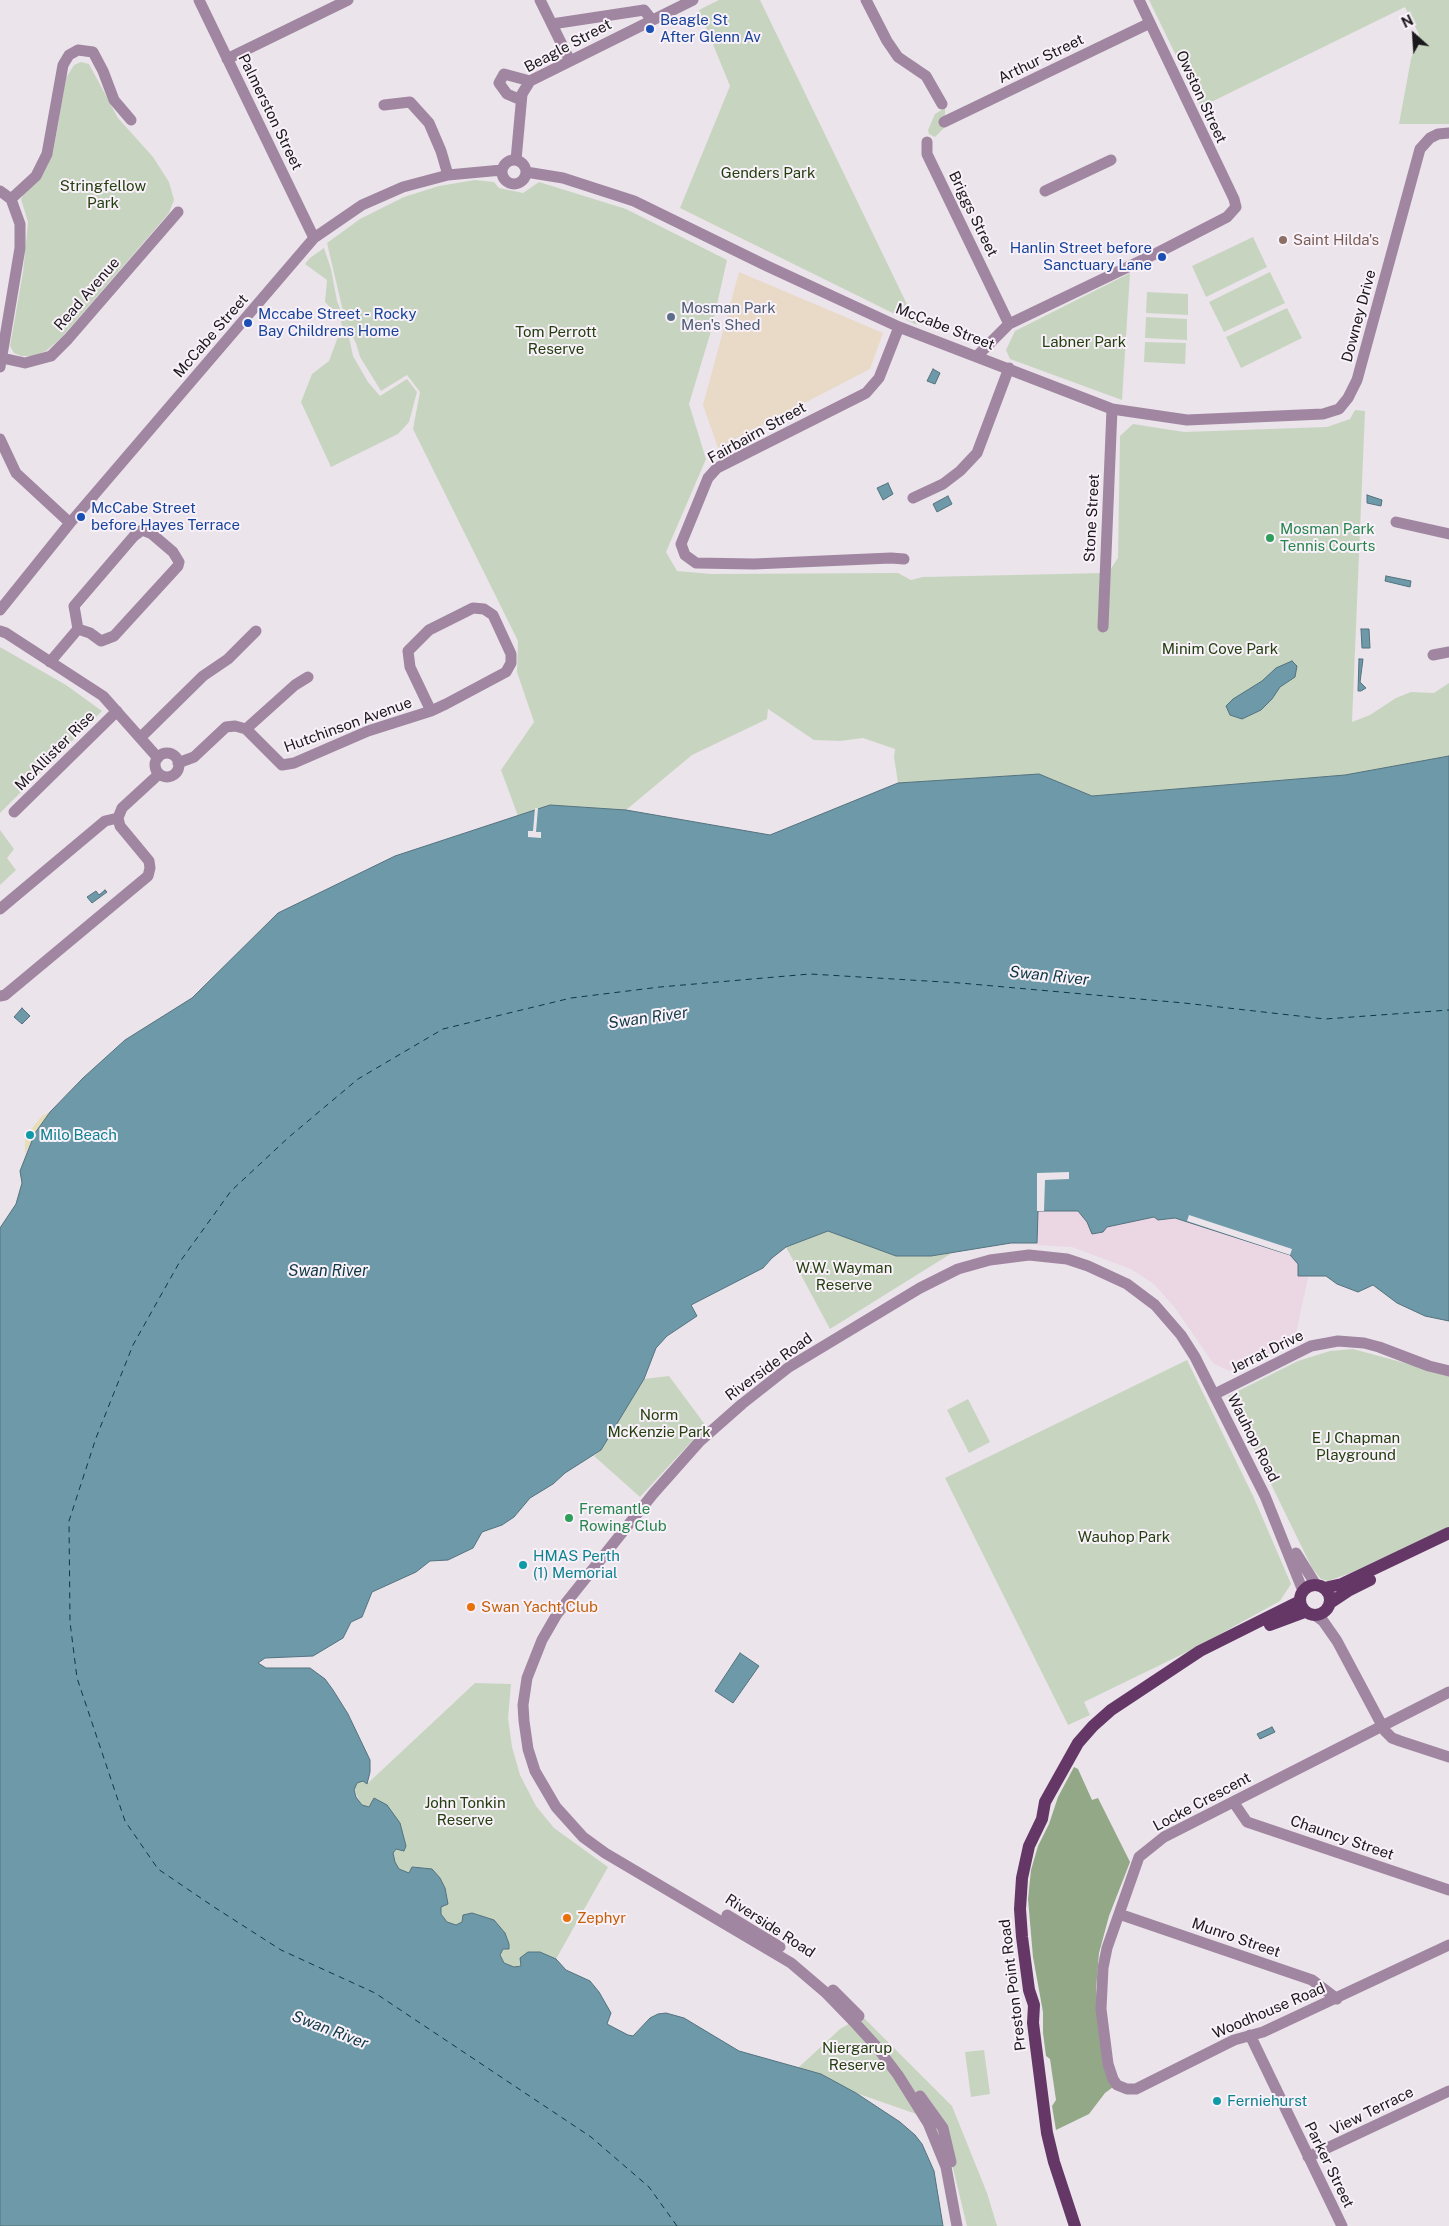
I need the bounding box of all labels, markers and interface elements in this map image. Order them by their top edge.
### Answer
north arrow [1389,10,1439,60]
place label: Beagle St After Glenn Av [660,11,761,46]
text: N [1399,12,1416,31]
street label: Beagle Street [521,15,615,77]
marker: Beagle St After Glenn Av [644,23,656,35]
street label: Arthur Street [995,31,1087,87]
street label: Owston Street [1172,48,1230,146]
street label: Palmerston Street [234,51,306,173]
park label: Genders Park [721,164,815,182]
street label: Briggs Street [945,168,1001,260]
park label: Stringfellow Park [60,177,146,212]
place label: Saint Hilda's [1293,231,1379,249]
marker: Saint Hilda's [1277,234,1289,246]
place label: Hanlin Street before Sanctuary Lane [1010,239,1152,274]
marker: Hanlin Street before Sanctuary Lane [1156,251,1168,263]
street label: Read Avenue [50,254,124,334]
street label: Downey Drive [1338,268,1380,364]
street label: McCabe Street [170,291,252,381]
place label: Mosman Park Men's Shed [681,299,776,334]
street label: McCabe Street [893,300,997,354]
place label: Mccabe Street - Rocky Bay Childrens Home [258,305,417,340]
marker: Mosman Park Men's Shed [665,311,677,323]
marker: Mccabe Street - Rocky Bay Childrens Home [242,317,254,329]
park label: Tom Perrott Reserve [515,323,597,358]
park label: Labner Park [1042,333,1126,351]
street label: Fairbairn Street [705,399,809,467]
street label: Stone Street [1081,473,1103,563]
place label: McCabe Street before Hayes Terrace [91,499,240,534]
marker: McCabe Street before Hayes Terrace [75,511,87,523]
place label: Mosman Park Tennis Courts [1280,520,1375,555]
marker: Mosman Park Tennis Courts [1264,532,1276,544]
park label: Minim Cove Park [1162,640,1278,658]
street label: Hutchinson Avenue [282,693,414,757]
street label: McAllister Rise [11,707,99,795]
water label: Swan River [1008,962,1090,990]
water label: Swan River [607,1003,689,1033]
place label: Milo Beach [40,1126,117,1144]
marker: Milo Beach [24,1129,36,1141]
park label: W.W. Wayman Reserve [796,1259,892,1294]
water label: Swan River [288,1261,368,1281]
street label: Jerrat Drive [1227,1327,1307,1377]
street label: Riverside Road [722,1329,816,1405]
street label: Wauhop Road [1223,1391,1283,1485]
park label: Norm McKenzie Park [607,1406,711,1441]
park label: E J Chapman Playground [1312,1429,1400,1464]
place label: Fremantle Rowing Club [579,1500,667,1535]
marker: Fremantle Rowing Club [563,1512,575,1524]
park label: Wauhop Park [1078,1528,1170,1546]
place label: HMAS Perth (1) Memorial [533,1547,620,1582]
marker: HMAS Perth (1) Memorial [517,1559,529,1571]
place label: Swan Yacht Club [481,1598,598,1616]
marker: Swan Yacht Club [465,1601,477,1613]
street label: Locke Crescent [1150,1769,1254,1835]
park label: John Tonkin Reserve [424,1794,506,1829]
street label: Chauncy Street [1288,1812,1396,1864]
street label: Riverside Road [722,1890,818,1962]
place label: Zephyr [577,1909,626,1927]
marker: Zephyr [561,1912,573,1924]
street label: Munro Street [1189,1914,1283,1962]
street label: Preston Point Road [996,1918,1030,2052]
street label: Woodhouse Road [1210,1979,1328,2043]
water label: Swan River [289,2007,371,2053]
park label: Niergarup Reserve [822,2039,892,2074]
street label: View Terrace [1327,2083,1417,2139]
place label: Ferniehurst [1227,2092,1307,2110]
marker: Ferniehurst [1211,2095,1223,2107]
street label: Parker Street [1300,2119,1358,2211]

